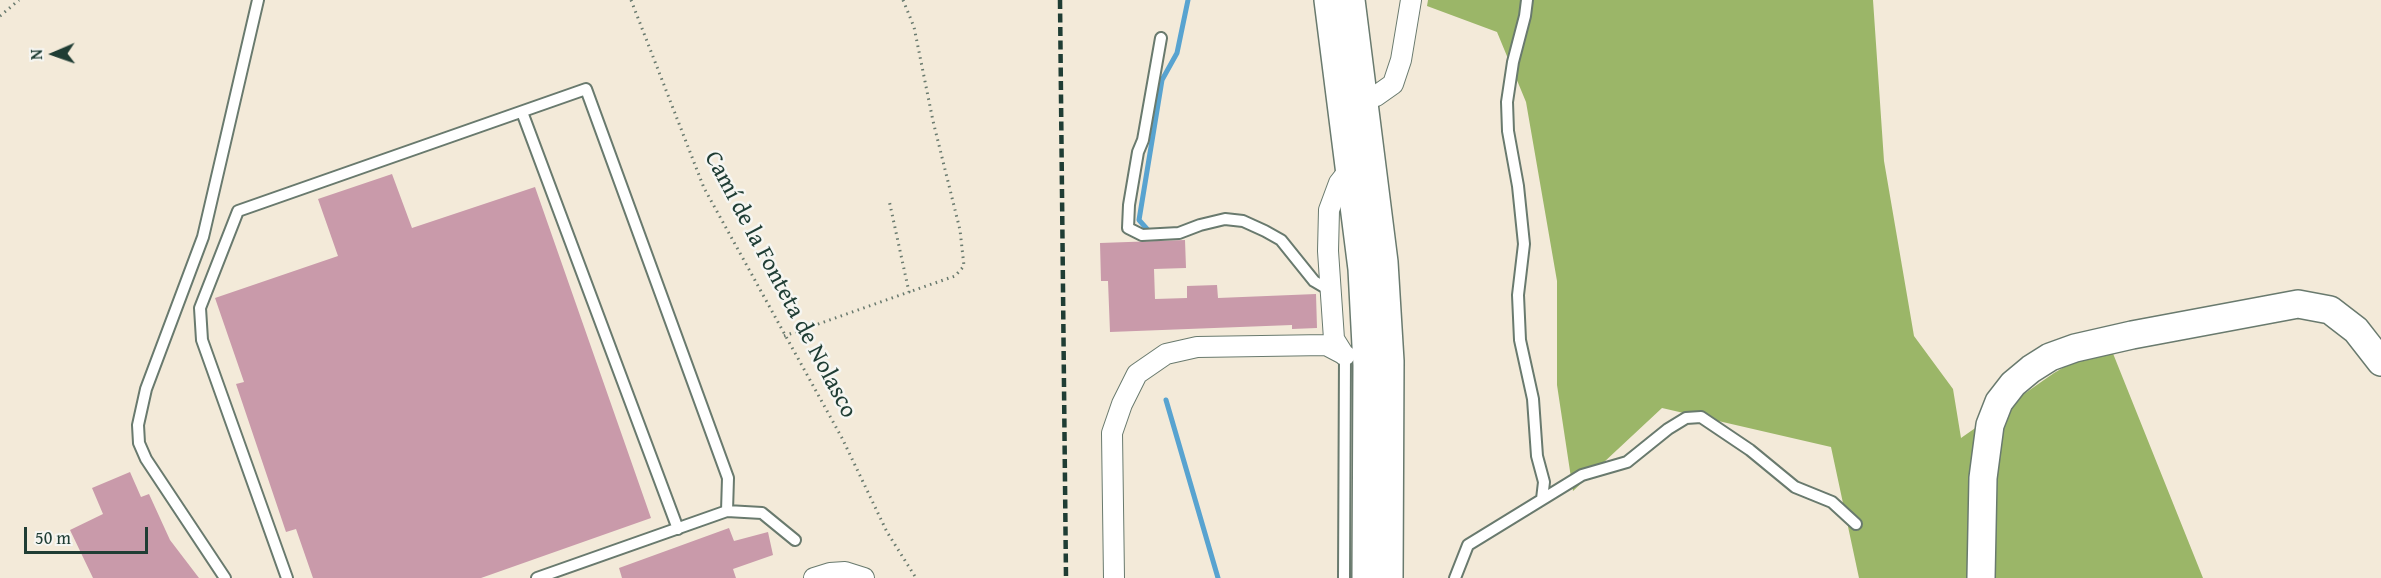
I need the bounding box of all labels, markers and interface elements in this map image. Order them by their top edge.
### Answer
north arrow [24,24,84,84]
text: N [24,49,48,60]
street label: Camí de la Fonteta de Nolasco [697,147,863,423]
scale bar [27,515,152,553]
text: 50 m [35,524,71,551]

